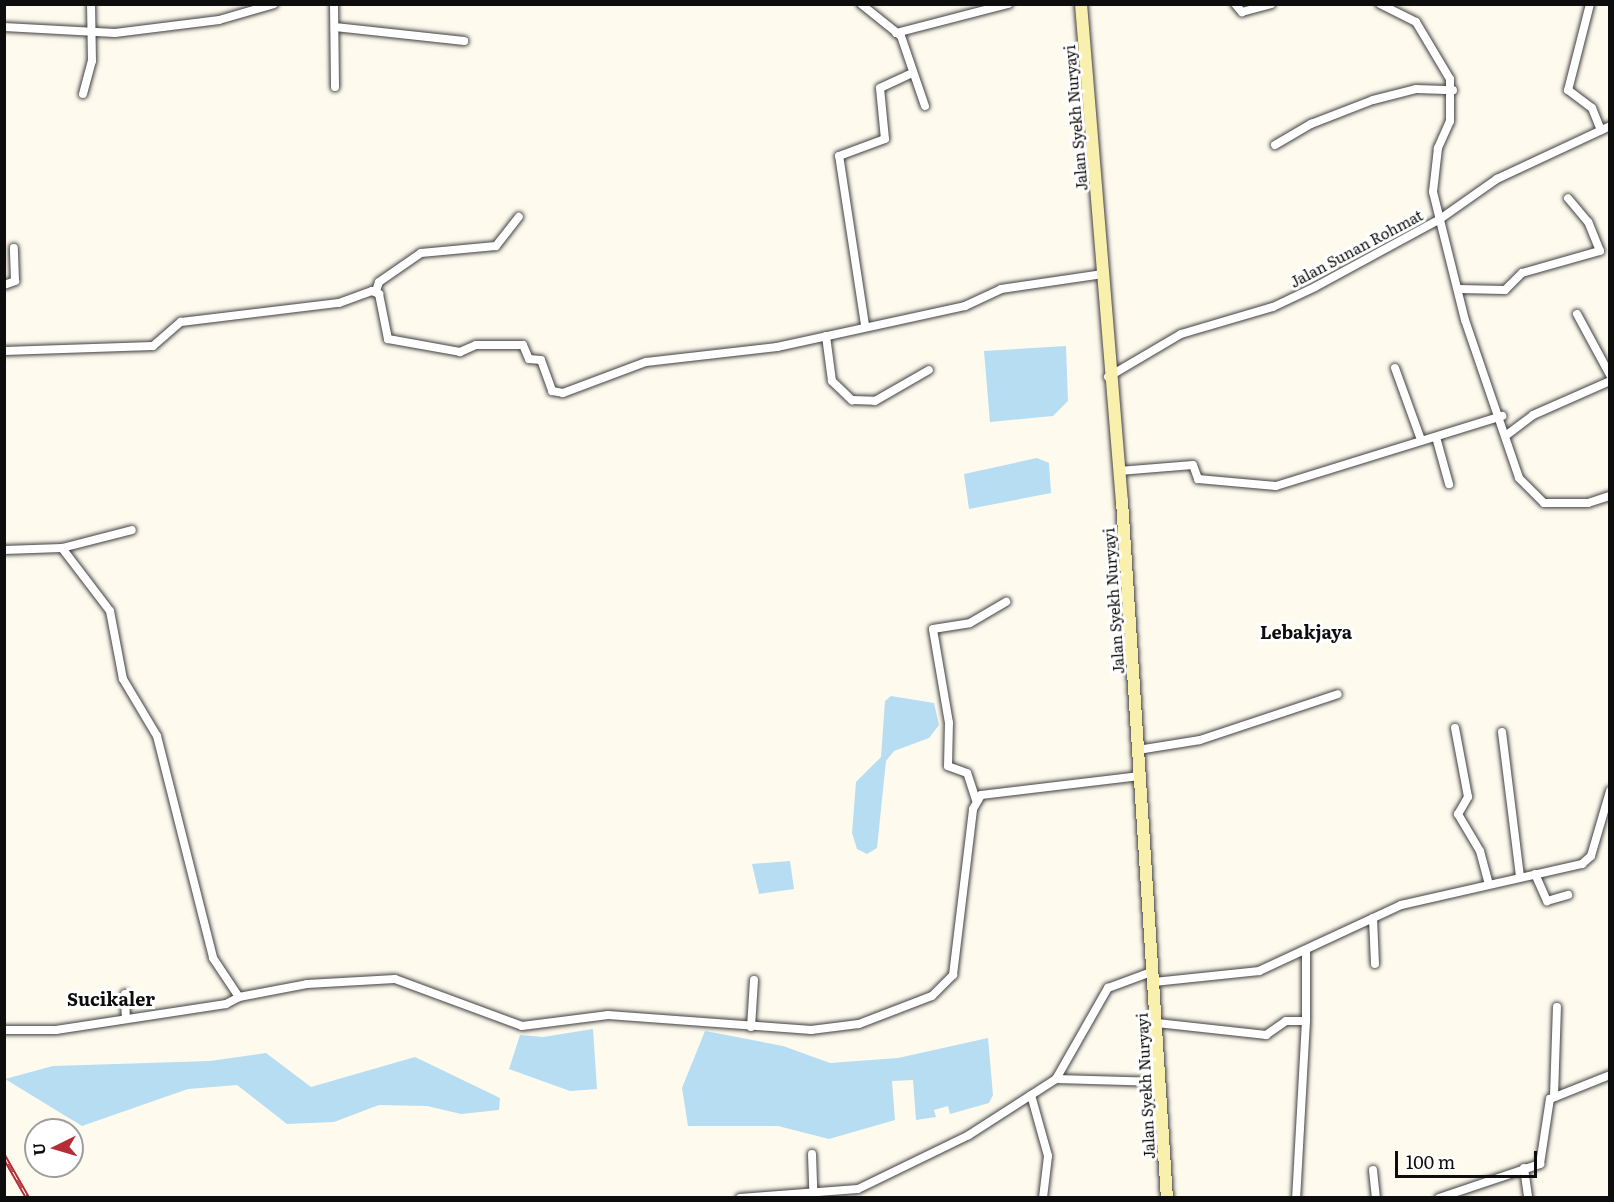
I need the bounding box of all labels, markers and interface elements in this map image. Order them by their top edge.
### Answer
street label: Jalan Syekh Nuryayi [1060,44,1090,192]
street label: Jalan Sunan Rohmat [1286,205,1426,291]
street label: Jalan Syekh Nuryayi [1099,527,1127,675]
district label: Lebakjaya [1260,621,1352,643]
district label: Sucikaler [67,988,155,1010]
street label: Jalan Syekh Nuryayi [1132,1013,1158,1159]
north arrow [24,1118,84,1178]
scale bar [1398,1139,1540,1177]
text: U [26,1142,51,1157]
text: 100 m [1406,1148,1455,1175]

